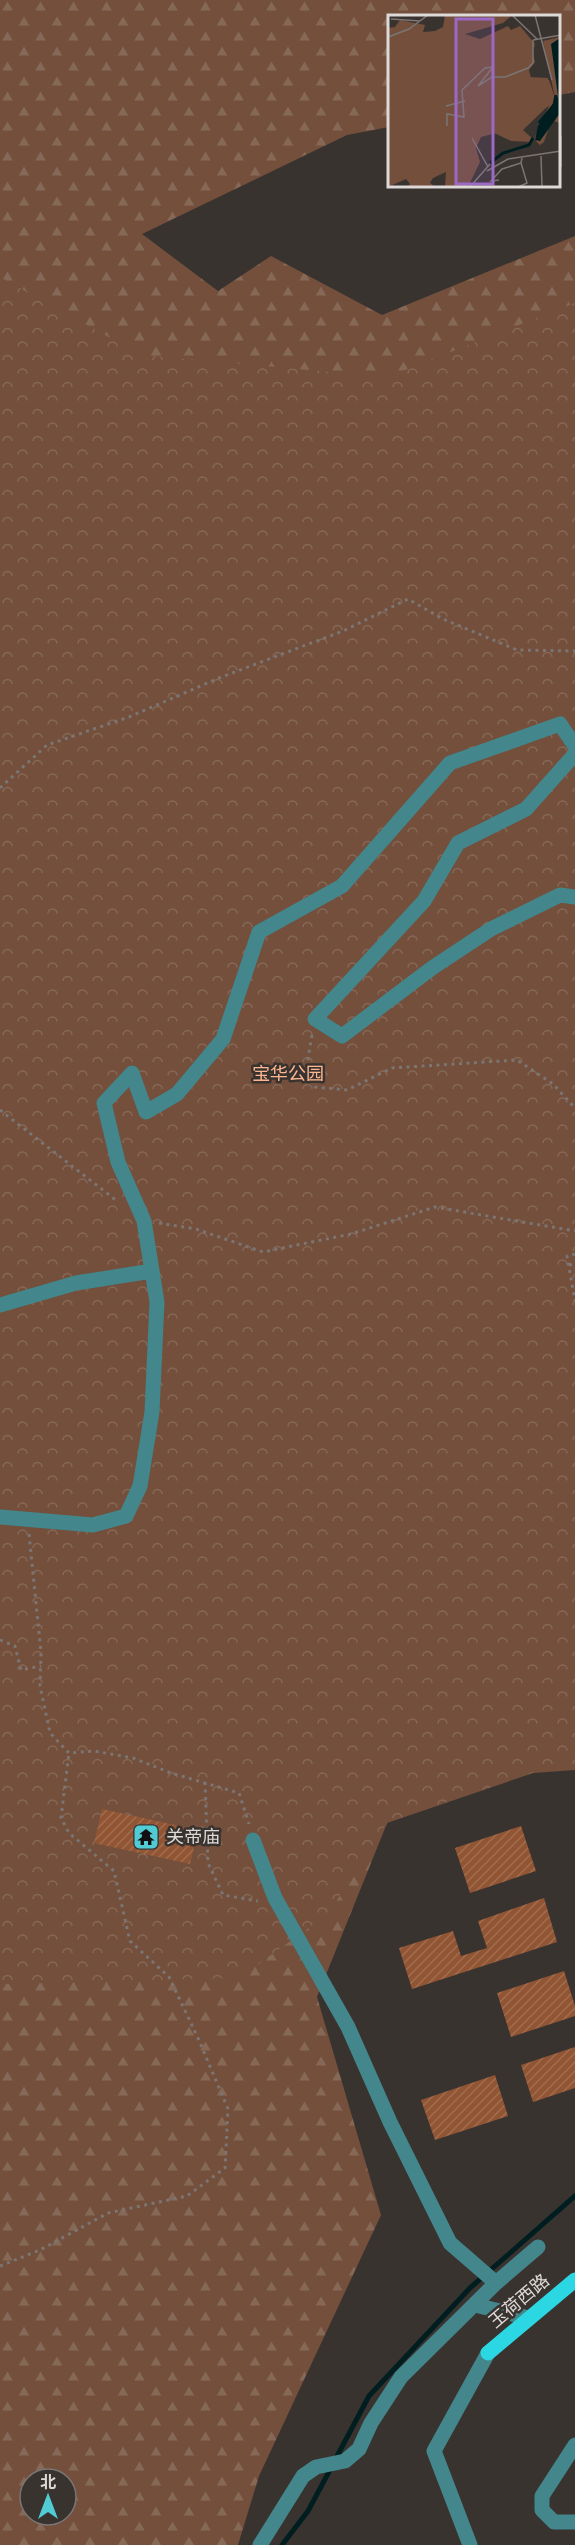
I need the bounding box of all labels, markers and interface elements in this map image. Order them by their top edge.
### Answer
inset map [388,15,560,188]
park label: 宝华公园 [252,1063,324,1084]
temple icon: 关帝庙 [131,1822,161,1852]
place label: 关帝庙 [166,1826,220,1847]
street label: 玉荷西路 [484,2269,553,2332]
north arrow [18,2467,78,2527]
text: 北 [40,2473,56,2492]

